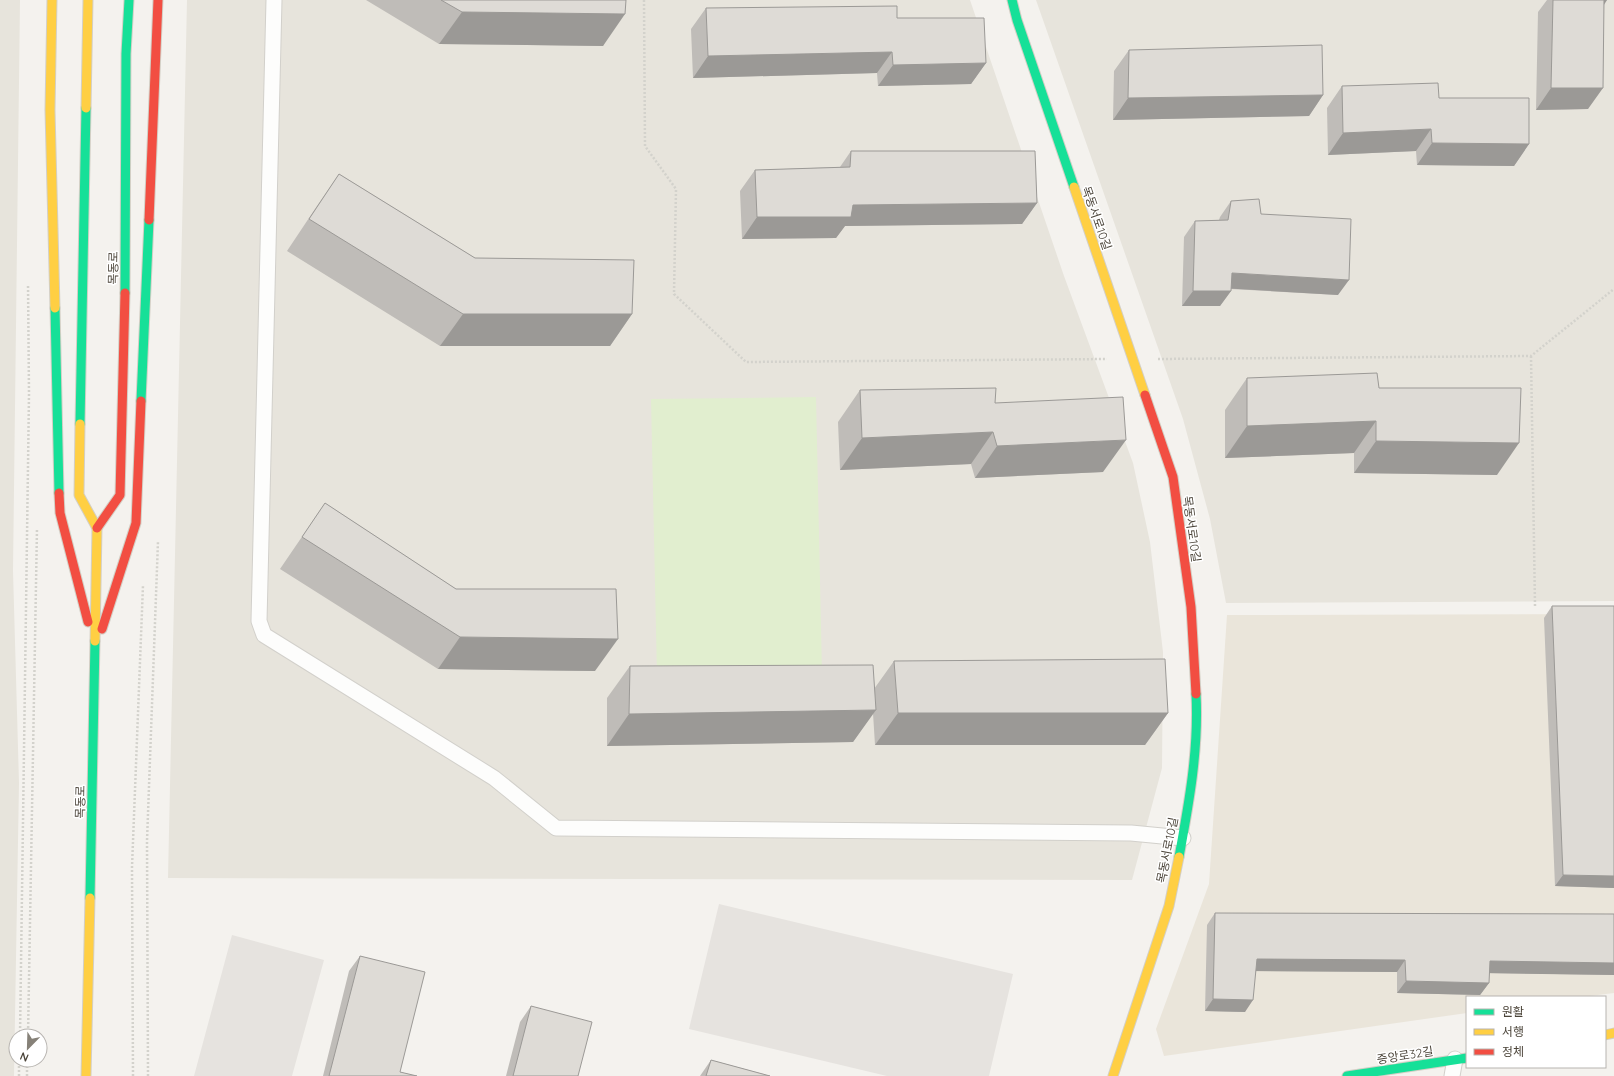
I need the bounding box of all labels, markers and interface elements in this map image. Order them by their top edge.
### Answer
street label: 목동서로10길 [1079,184,1115,252]
street label: 목동로 [105,251,121,285]
street label: 목동서로10길 [1180,495,1204,563]
street label: 목동로 [72,785,88,819]
street label: 목동서로10길 [1153,816,1181,884]
legend [1466,996,1606,1068]
text: 원활 [1502,1004,1524,1019]
text: 서행 [1502,1024,1524,1039]
north arrow [8,1028,48,1068]
street label: 중앙로32길 [1376,1043,1434,1067]
text: 정체 [1502,1044,1524,1059]
text: N [18,1049,31,1065]

